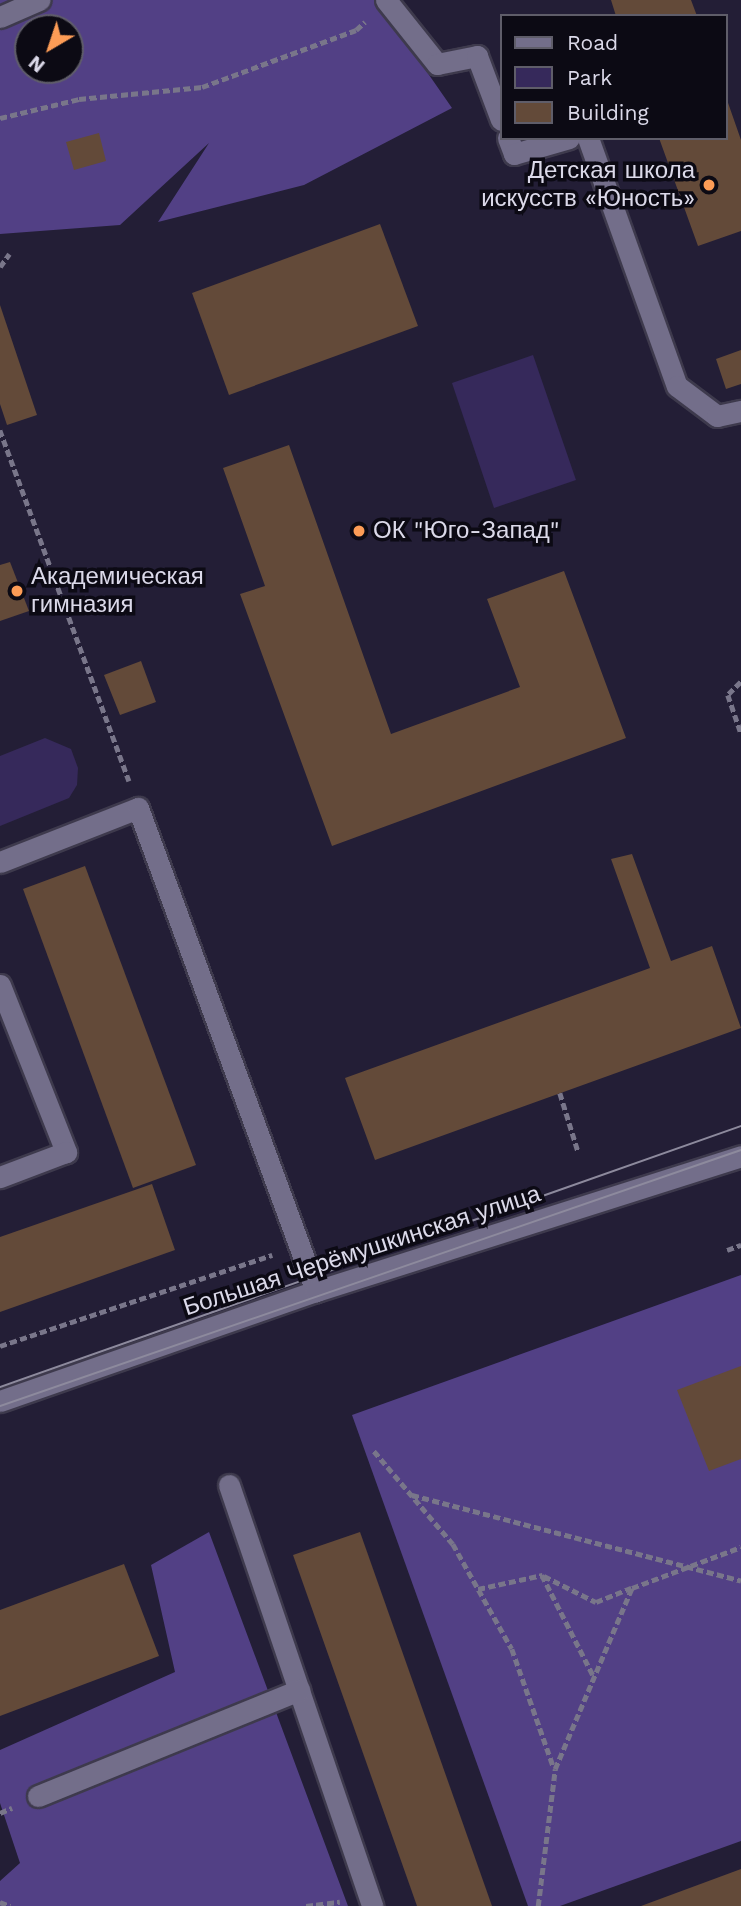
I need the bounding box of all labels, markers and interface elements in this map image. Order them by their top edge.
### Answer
north arrow [14,14,84,84]
legend [500,14,727,140]
text: Road [567,30,618,55]
text: N [24,51,49,78]
text: Park [567,65,612,90]
text: Building [567,100,649,125]
place label: Детская школа искусств «Юность» [481,157,695,213]
marker: Детская школа искусств «Юность» [701,177,717,193]
place label: ОК "Юго-Запад" [373,517,559,545]
marker: ОК "Юго-Запад" [351,523,367,539]
place label: Академическая гимназия [31,563,204,619]
marker: Академическая гимназия [9,583,25,599]
street label: Большая Черёмушкинская улица [180,1180,544,1322]

